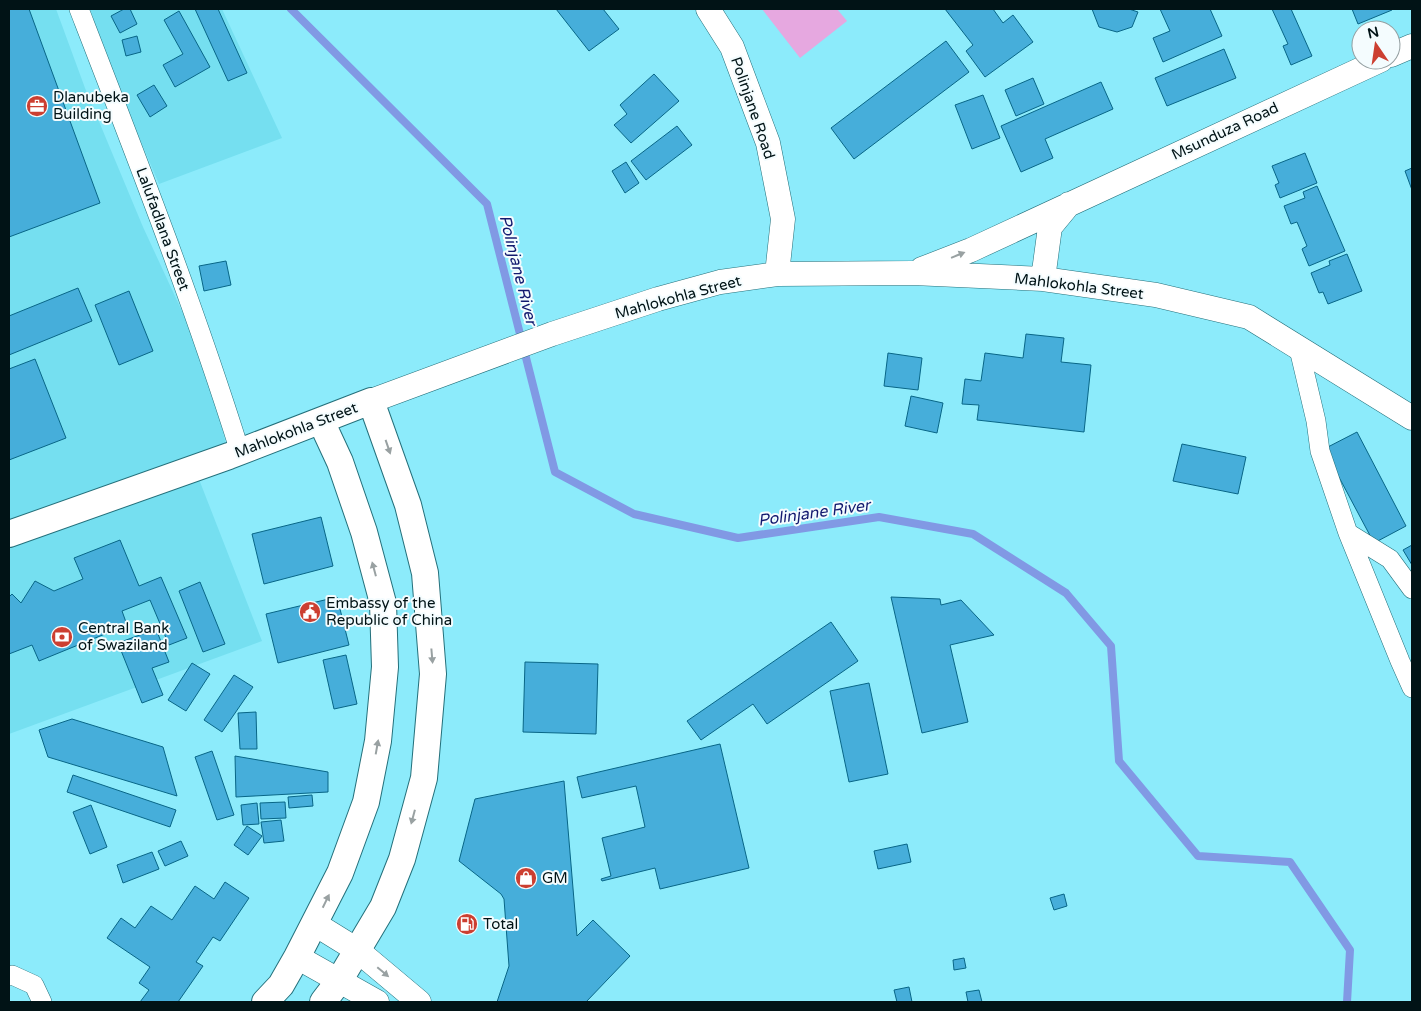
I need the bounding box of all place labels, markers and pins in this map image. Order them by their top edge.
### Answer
place label: Dlanubeka Building [53,88,129,123]
office icon: Dlanubeka Building [25,94,49,118]
place label: Embassy of the Republic of China [326,594,452,629]
public building icon: Embassy of the Republic of China [298,600,322,624]
place label: Central Bank of Swaziland [78,619,169,654]
bank icon: Central Bank of Swaziland [50,625,74,649]
shop icon: GM [514,866,538,890]
place label: GM [542,869,568,887]
fuel station icon: Total [455,912,479,936]
place label: Total [483,915,518,933]

